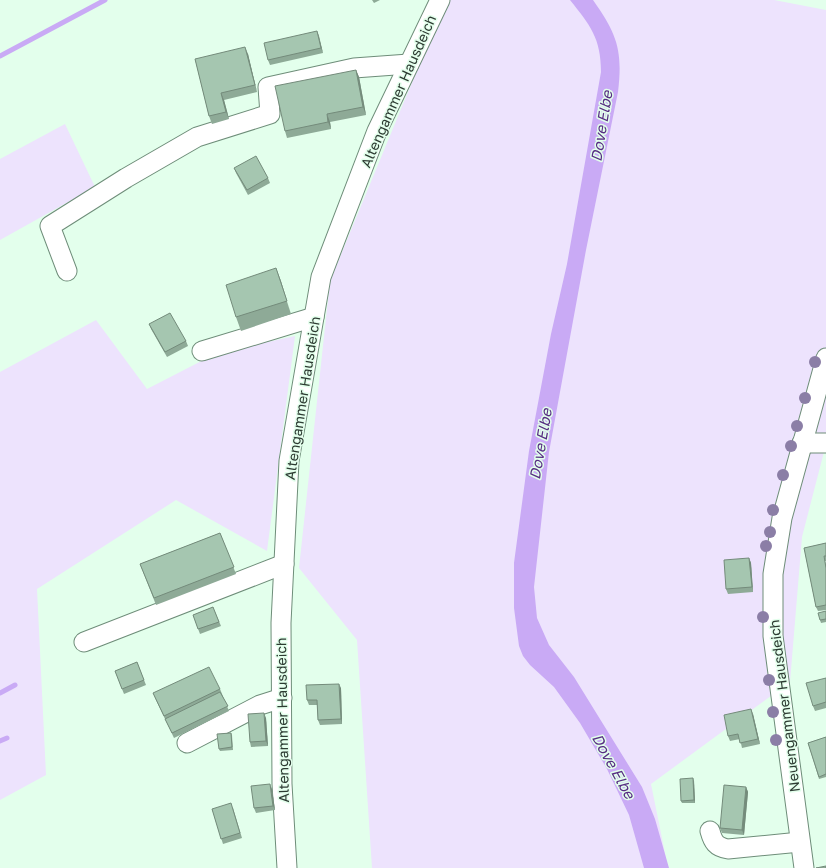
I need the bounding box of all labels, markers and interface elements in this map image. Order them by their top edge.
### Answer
street label: Altengammer Hausdeich [357,12,439,170]
water label: Dove Elbe [587,88,616,163]
street label: Altengammer Hausdeich [281,315,323,481]
water label: Dove Elbe [525,406,555,481]
street label: Neuengammer Hausdeich [765,619,803,793]
street label: Altengammer Hausdeich [272,637,292,803]
water label: Dove Elbe [589,730,640,803]

